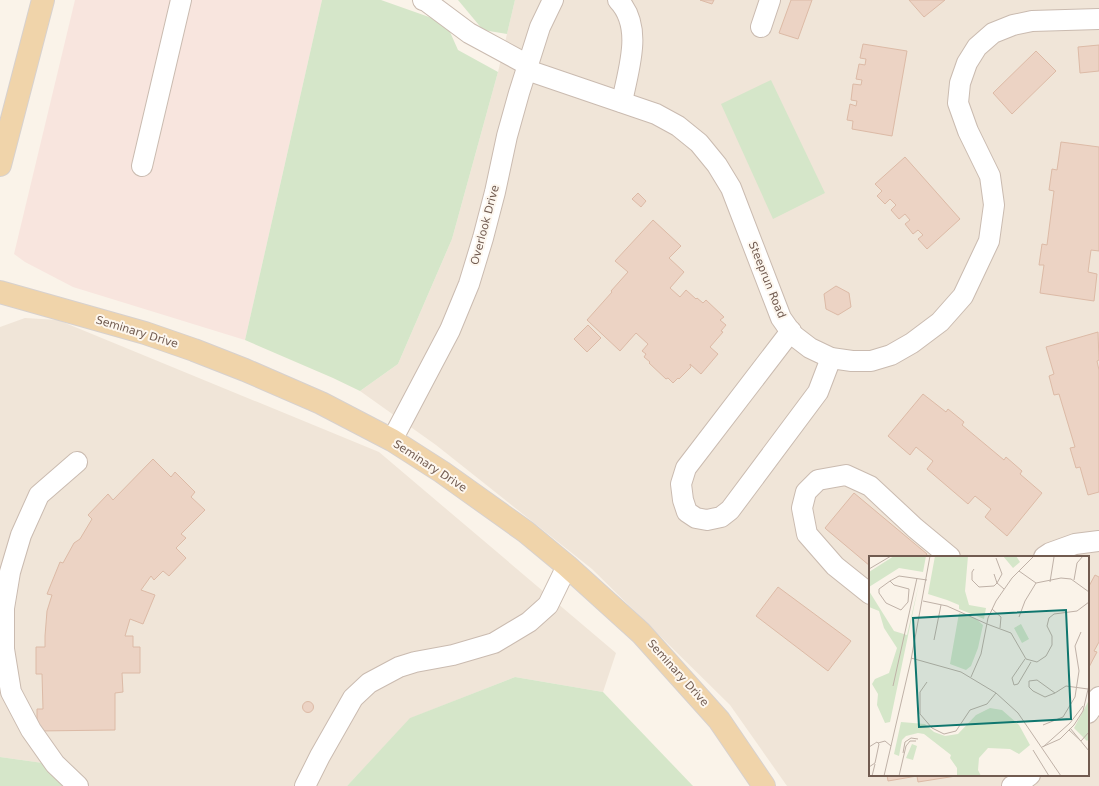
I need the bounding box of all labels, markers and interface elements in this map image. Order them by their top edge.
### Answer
street label: Overlook Drive [468,183,502,266]
street label: Steeprun Road [746,240,788,320]
street label: Seminary Drive [94,313,180,351]
street label: Seminary Drive [391,437,469,495]
inset map [869,556,1089,776]
street label: Seminary Drive [645,637,711,709]

